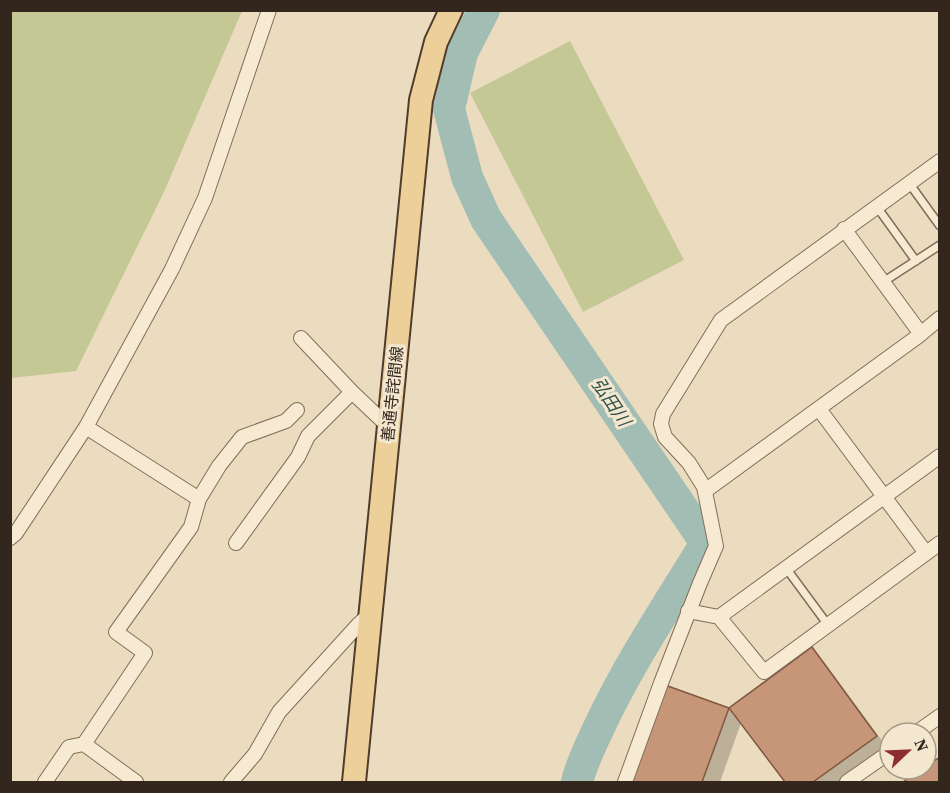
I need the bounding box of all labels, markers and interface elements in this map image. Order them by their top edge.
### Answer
street label: 善通寺詫間線 [376,345,408,443]
water label: 弘田川 [586,372,638,433]
north arrow [878,721,938,781]
text: N [909,735,934,755]

